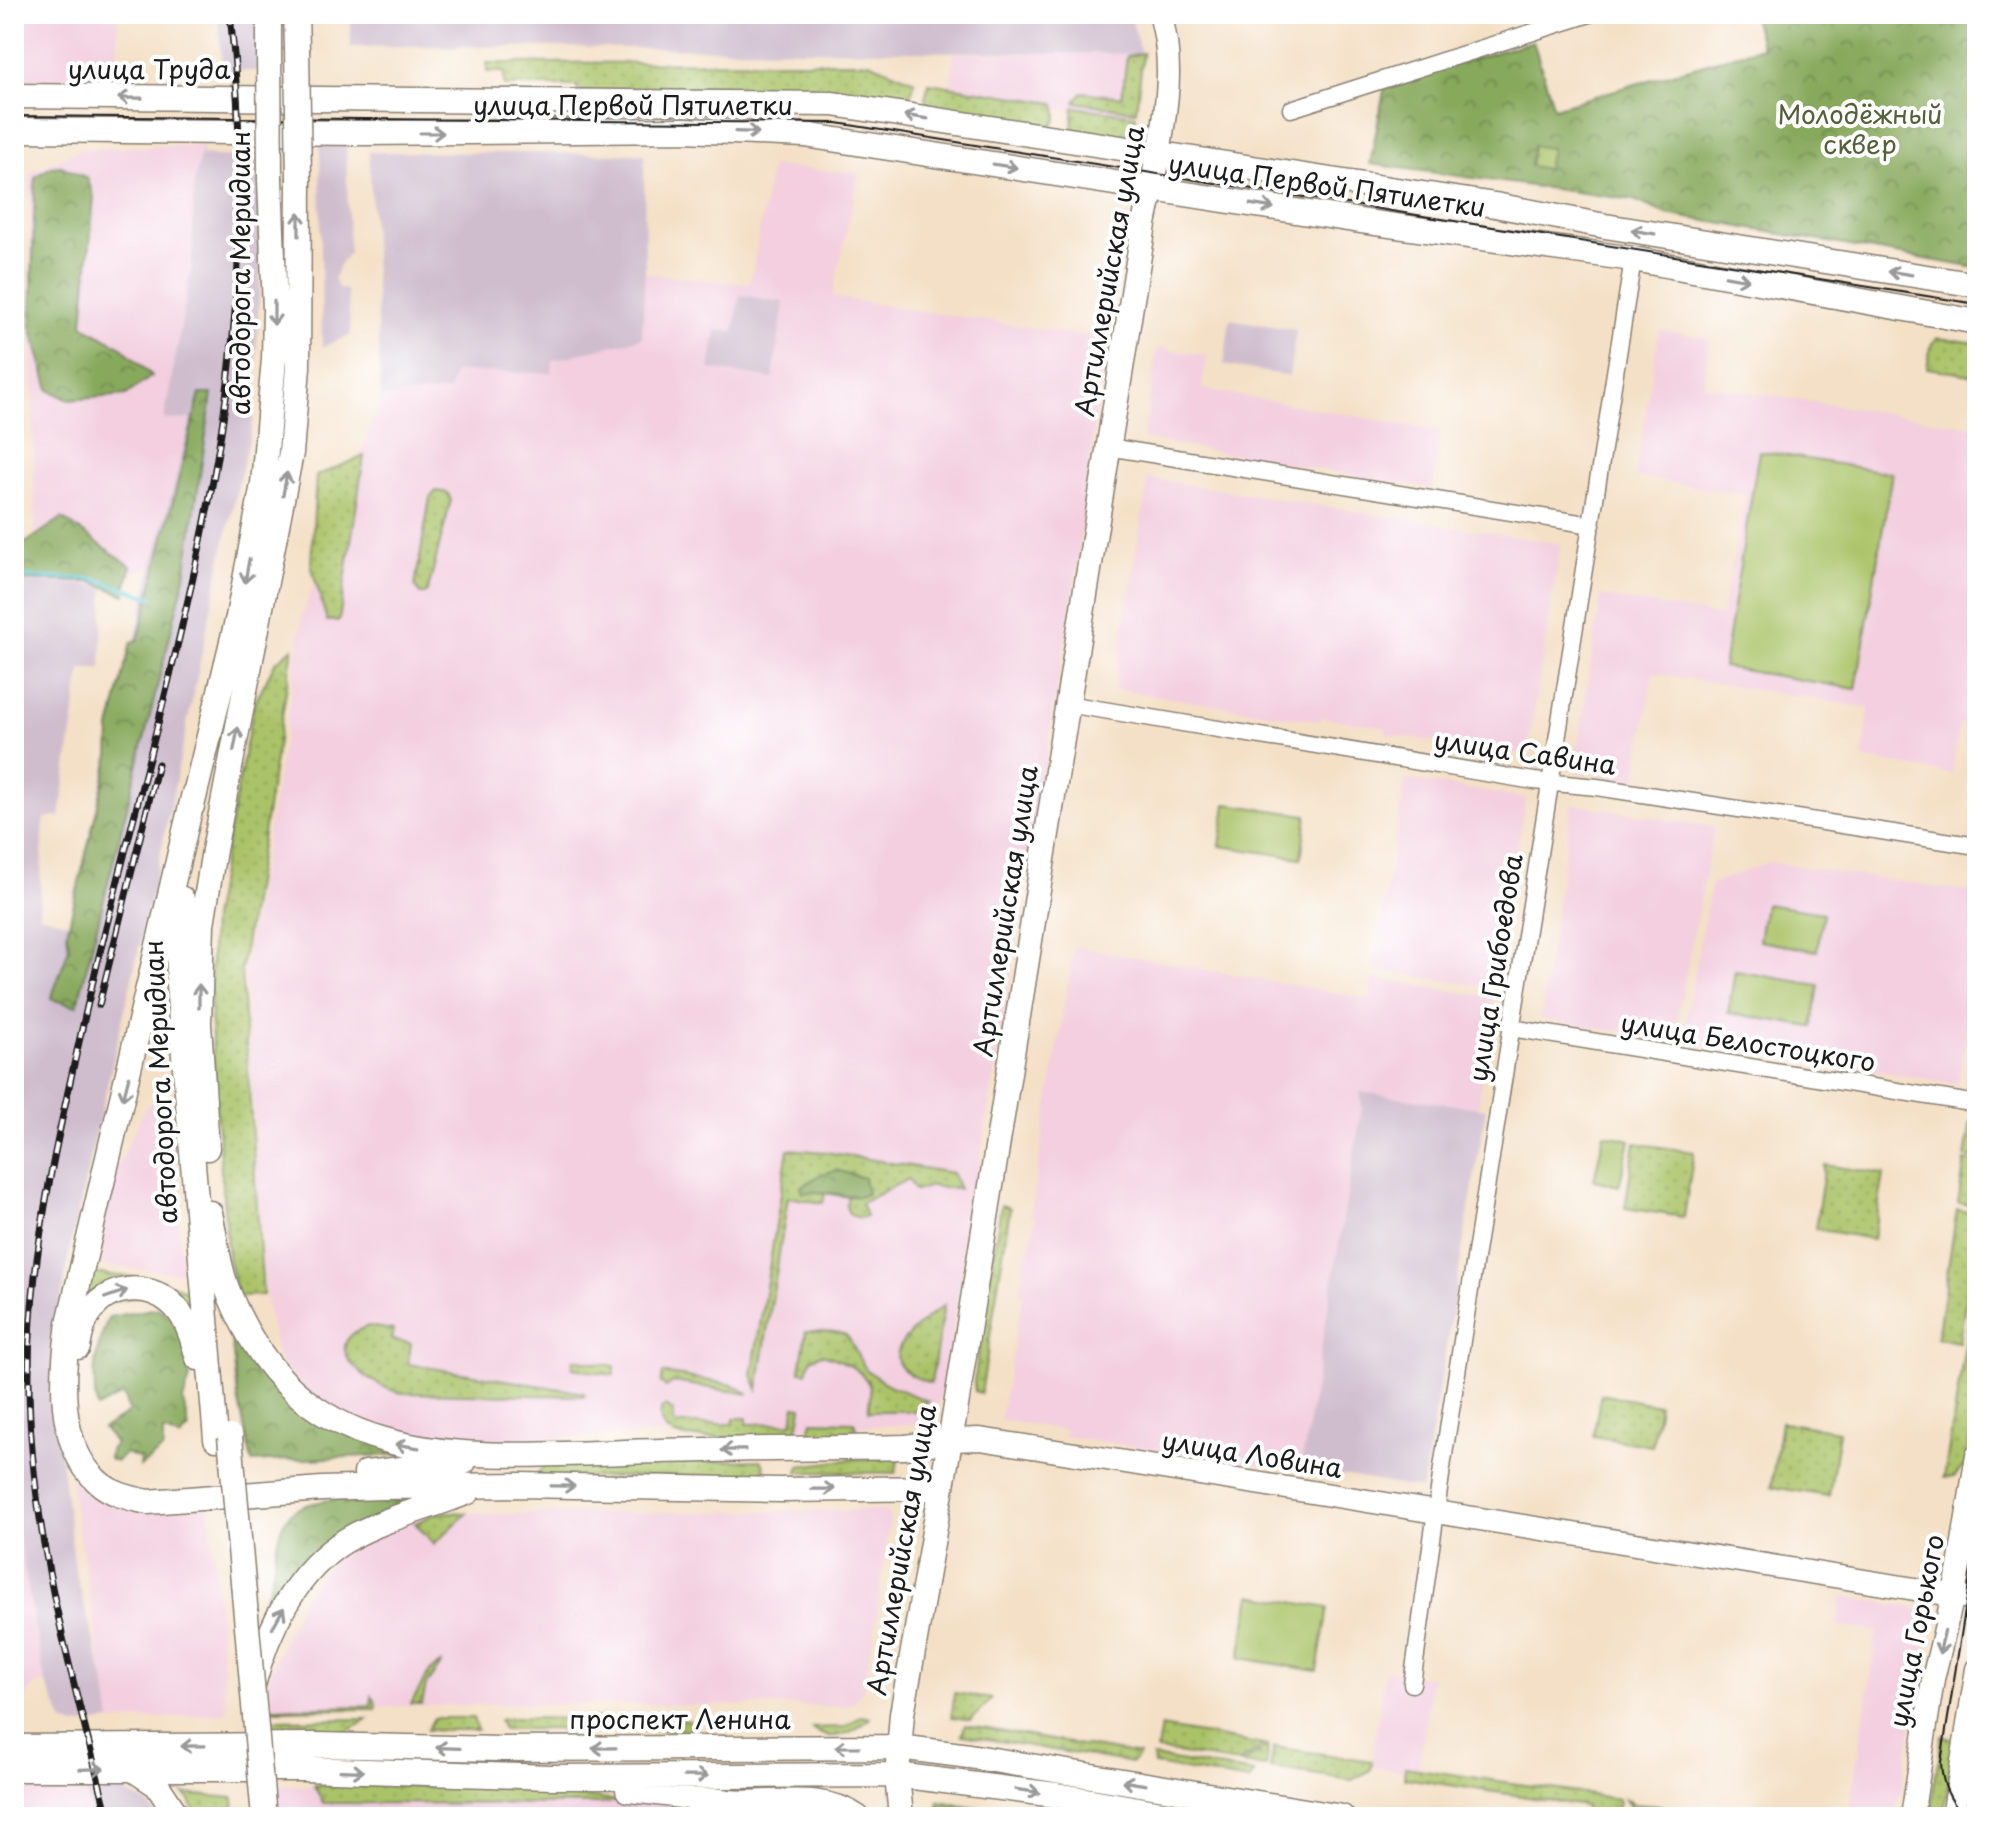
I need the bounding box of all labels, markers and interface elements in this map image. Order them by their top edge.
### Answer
street label: улица Труда [68,49,231,88]
street label: улица Первой Пятилетки [473,85,793,124]
one-way arrow [117,90,144,106]
park label: Молодёжный сквер [1778,94,1942,163]
one-way arrow [904,109,929,124]
street label: Артиллерийская улица [1064,122,1153,419]
one-way arrow [733,124,760,139]
one-way arrow [418,125,445,141]
street label: автодорога Меридиан [220,131,259,415]
street label: улица Первой Пятилетки [1166,143,1488,226]
one-way arrow [992,159,1017,174]
one-way arrow [1249,199,1274,214]
one-way arrow [291,211,307,238]
one-way arrow [1631,224,1656,239]
one-way arrow [1888,265,1913,280]
one-way arrow [1724,272,1750,287]
one-way arrow [266,299,282,326]
one-way arrow [279,471,294,497]
one-way arrow [238,558,253,583]
street label: улица Савина [1432,719,1619,784]
one-way arrow [229,727,244,752]
street label: Артиллерийская улица [962,762,1047,1059]
street label: улица Грибоедова [1457,850,1532,1085]
street label: автодорога Меридиан [133,939,186,1225]
one-way arrow [191,983,207,1010]
street label: улица Белостоцкого [1618,1002,1878,1081]
one-way arrow [117,1074,132,1100]
one-way arrow [103,1286,128,1301]
street label: Артиллерийская улица [856,1401,945,1698]
street label: улица Ловина [1159,1420,1346,1487]
one-way arrow [395,1438,420,1453]
one-way arrow [720,1442,747,1457]
one-way arrow [549,1478,576,1494]
one-way arrow [809,1482,836,1497]
street label: улица Горького [1878,1531,1953,1730]
one-way arrow [271,1607,286,1631]
one-way arrow [1934,1628,1949,1654]
street label: проспект Ленина [569,1699,791,1738]
one-way arrow [180,1738,207,1754]
one-way arrow [834,1739,861,1755]
one-way arrow [435,1740,462,1755]
one-way arrow [591,1740,618,1756]
one-way arrow [78,1761,105,1776]
one-way arrow [338,1763,365,1778]
one-way arrow [682,1768,709,1783]
one-way arrow [1122,1775,1147,1790]
one-way arrow [1015,1784,1040,1799]

